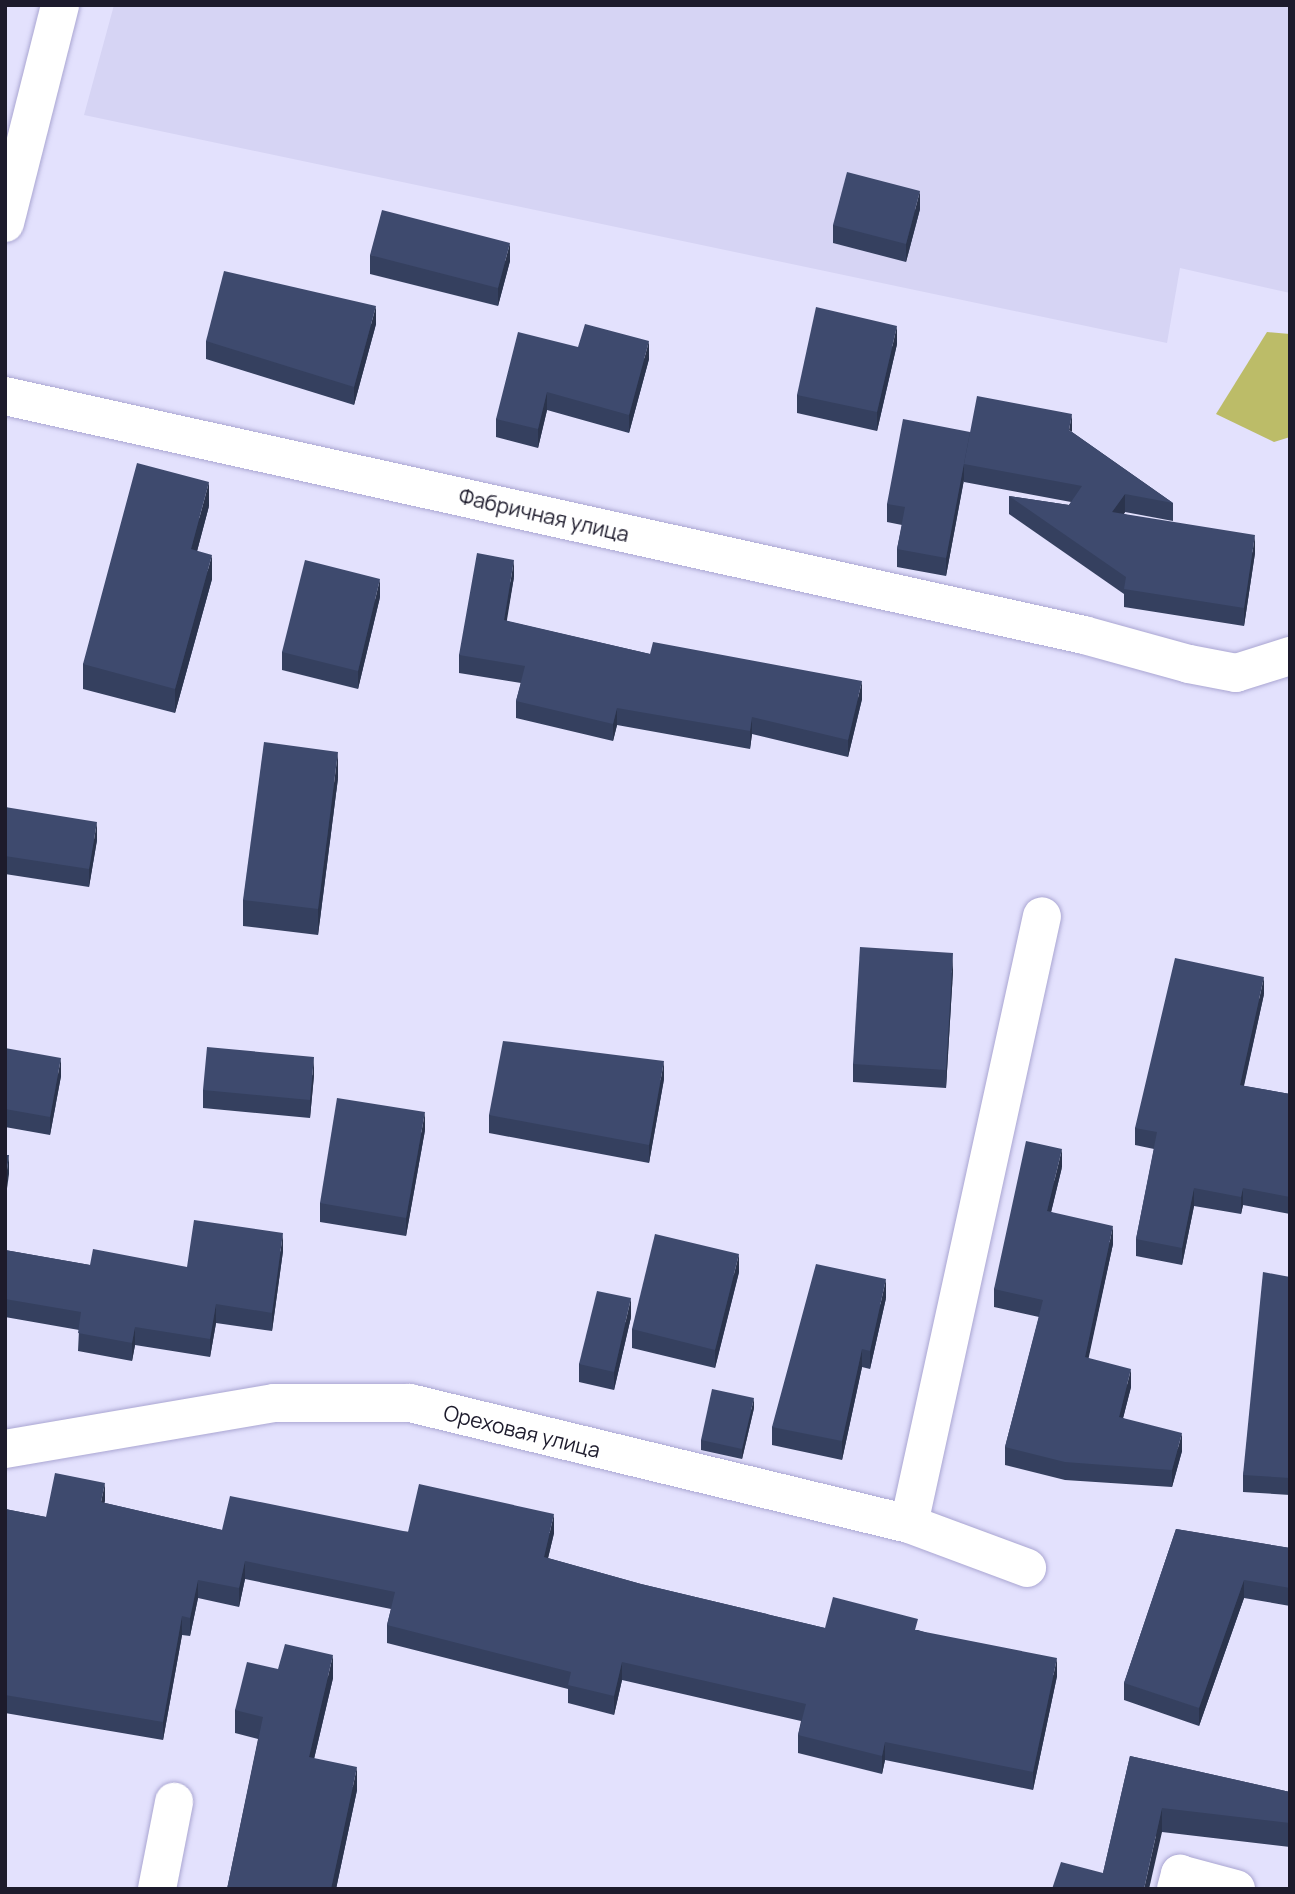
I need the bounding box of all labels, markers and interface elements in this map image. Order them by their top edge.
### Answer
street label: Фабричная улица [456,483,632,547]
street label: Ореховая улица [441,1399,603,1463]

